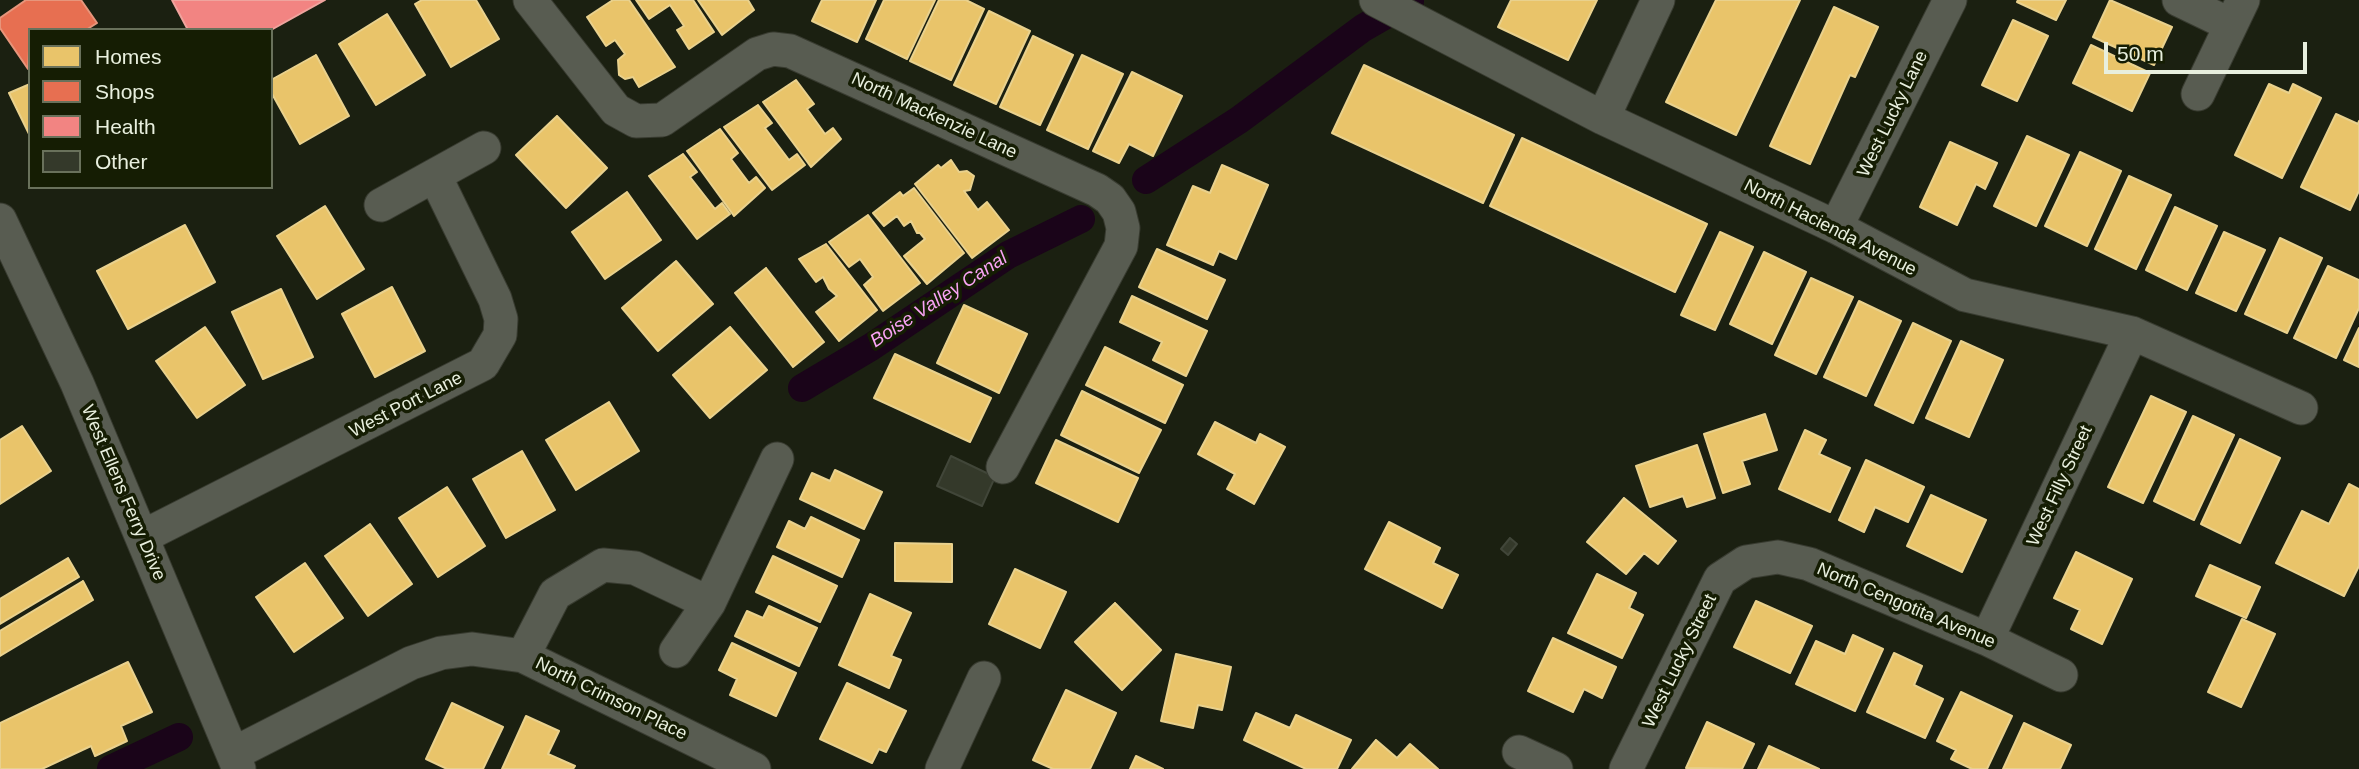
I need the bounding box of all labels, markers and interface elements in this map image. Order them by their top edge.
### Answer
legend [28,28,273,189]
scale bar [2107,28,2310,72]
text: 50 m [2117,42,2164,65]
text: Homes [95,45,162,68]
street label: West Lucky Lane [1853,47,1933,181]
street label: North Mackenzie Lane [848,68,1020,164]
text: Shops [95,80,155,103]
text: Health [95,115,156,138]
text: Other [95,150,148,173]
street label: North Hacienda Avenue [1740,175,1920,281]
water label: Boise Valley Canal [866,247,1012,353]
street label: West Port Lane [346,367,466,443]
street label: West Ellens Ferry Drive [76,402,170,584]
street label: West Filly Street [2023,422,2097,550]
street label: North Cengotita Avenue [1814,559,1998,653]
street label: West Lucky Street [1638,591,1722,731]
street label: North Crimson Place [532,653,690,745]

